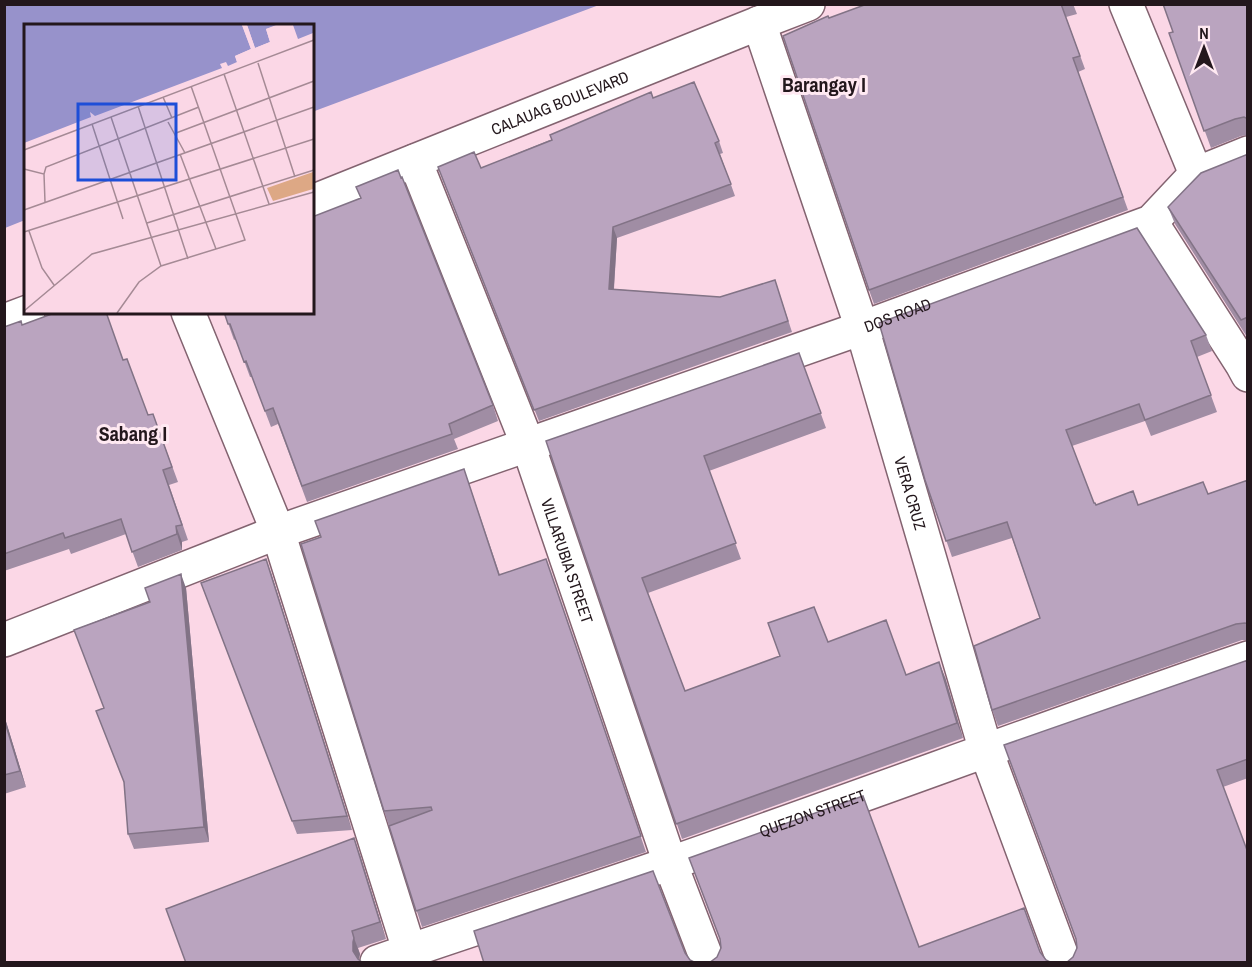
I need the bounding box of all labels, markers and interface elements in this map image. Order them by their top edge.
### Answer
north arrow [1174,18,1234,78]
text: N [1199,22,1209,44]
inset map [24,24,314,314]
street label: CALAUAG BOULEVARD [488,65,632,140]
district label: Barangay I [782,71,866,98]
street label: DOS ROAD [861,293,934,337]
district label: Sabang I [99,420,167,447]
street label: VERA CRUZ [889,454,932,532]
street label: VILLARUBIA STREET [536,495,599,626]
street label: QUEZON STREET [756,784,869,842]

